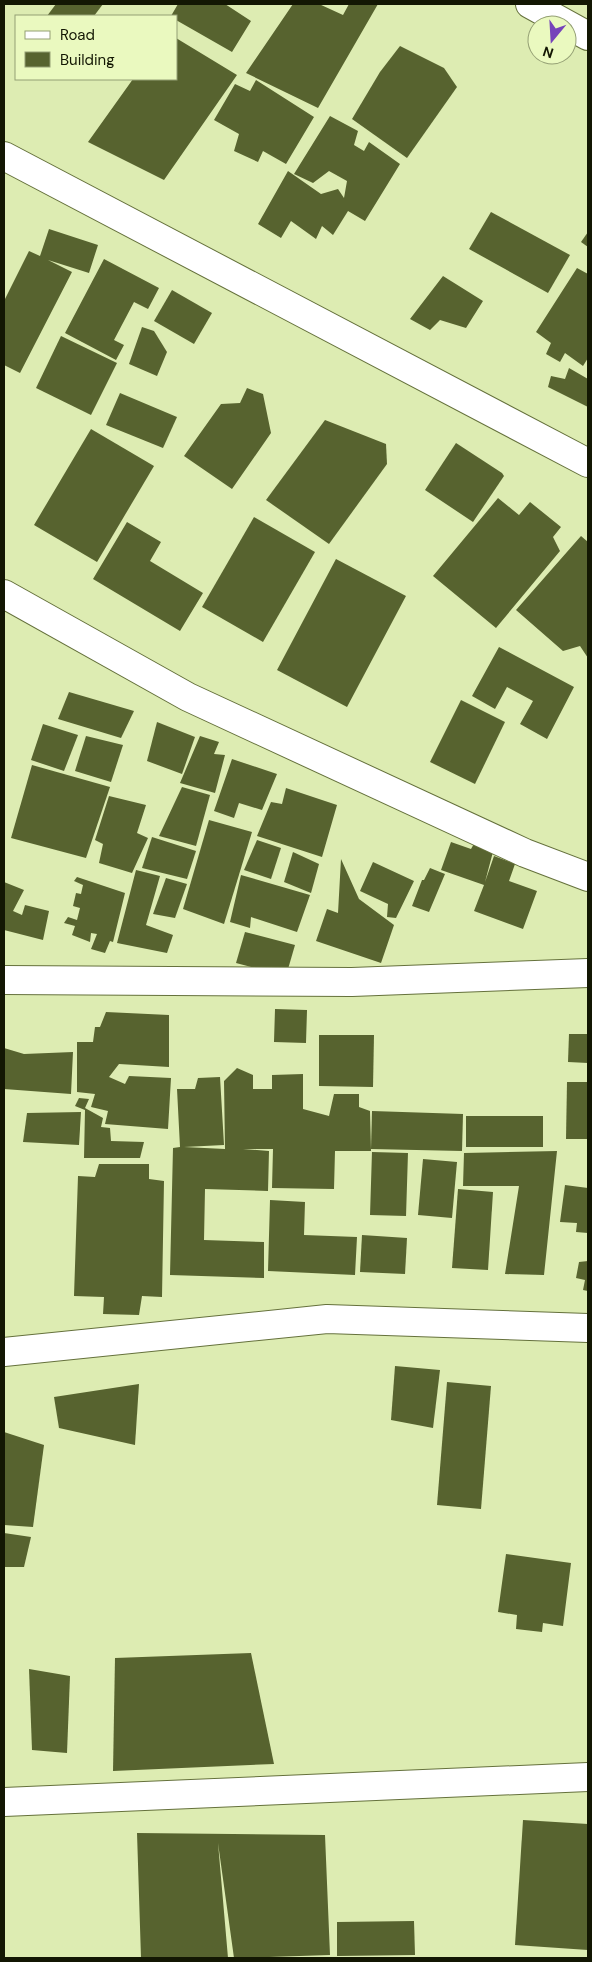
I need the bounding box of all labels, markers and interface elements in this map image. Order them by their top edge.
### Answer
legend [15,15,178,80]
north arrow [527,15,577,65]
text: Road [60,25,95,45]
text: N [540,42,556,63]
text: Building [60,50,115,70]

